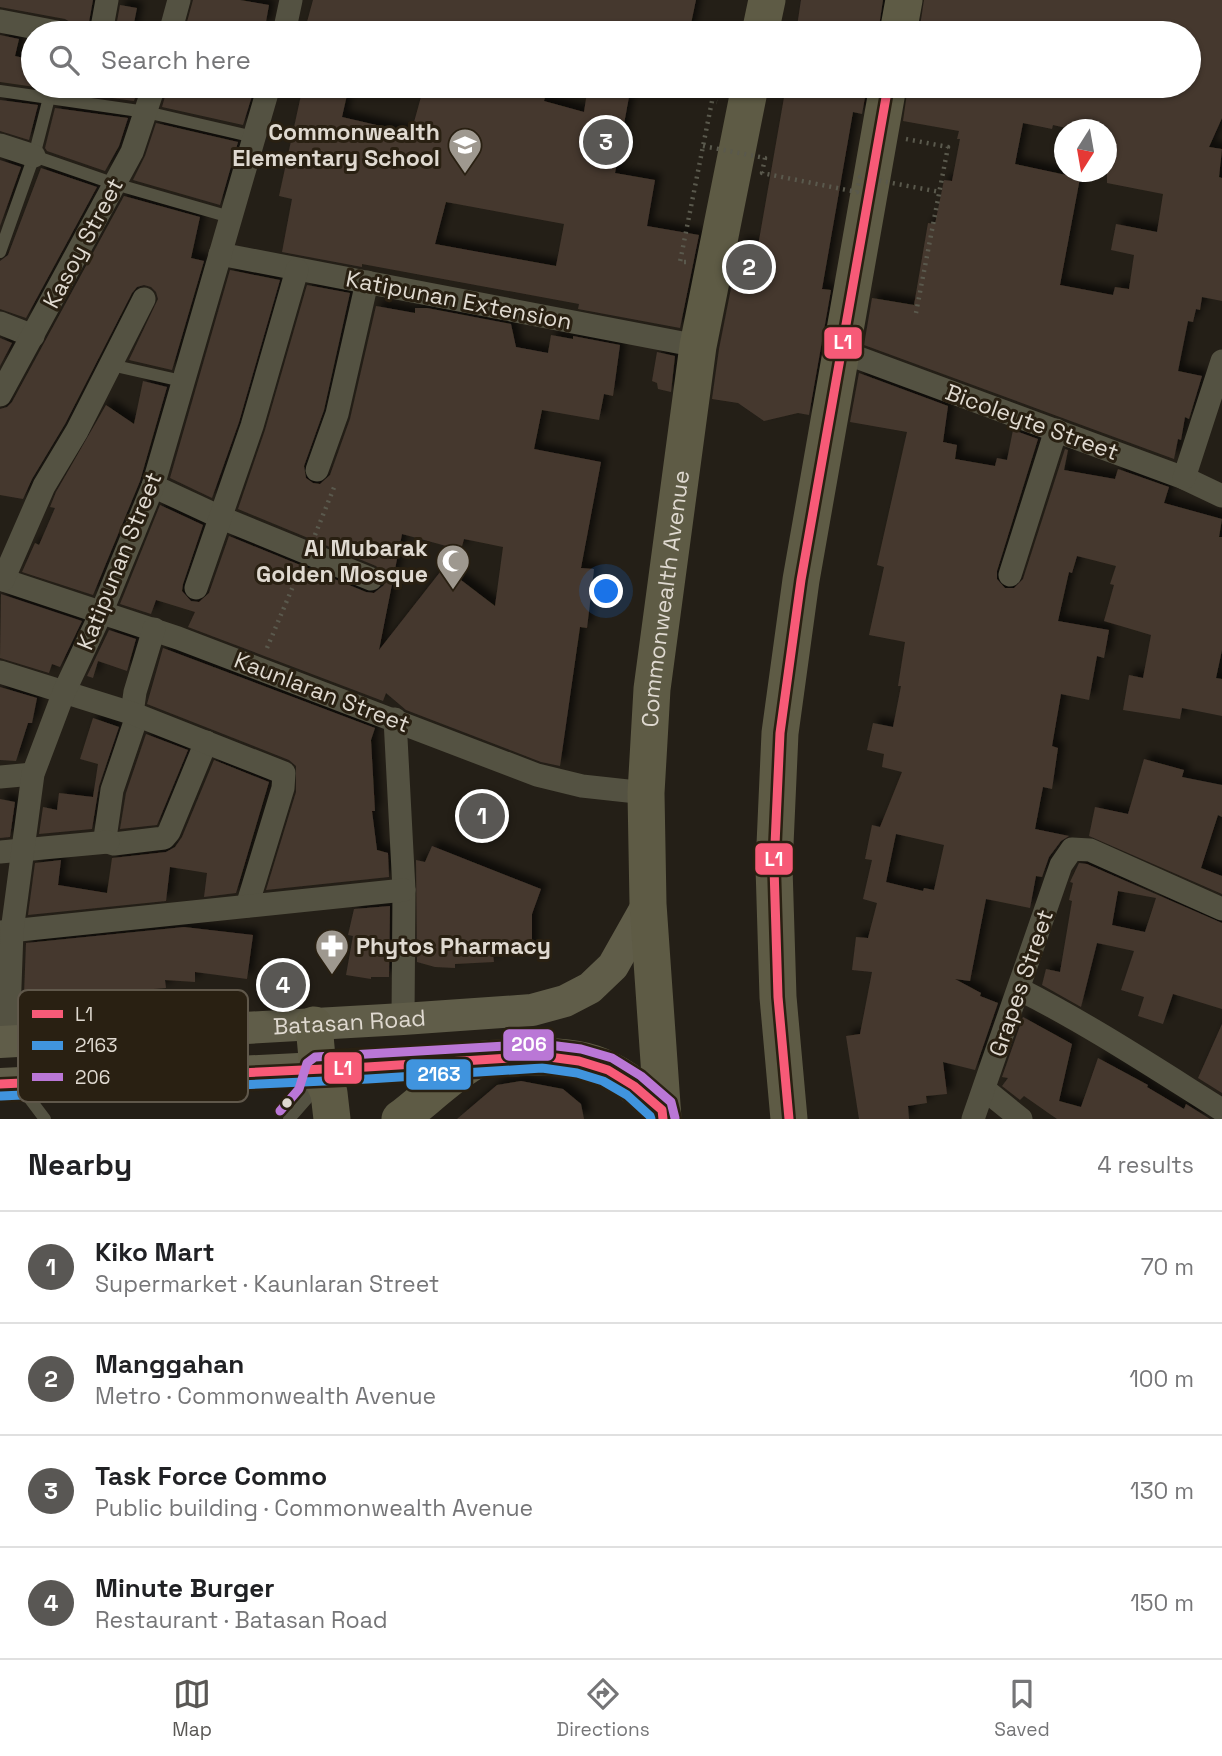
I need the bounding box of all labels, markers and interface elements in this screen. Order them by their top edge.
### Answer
search box [21,21,1201,98]
icon: search [45,41,83,79]
text: Search here [101,43,251,77]
pin: 3 [583,116,629,168]
place label: Commonwealth Elementary School [232,117,440,173]
north arrow [1054,119,1117,182]
school or university icon: Commonwealth Elementary School [446,126,484,175]
street label: Kasoy Street [36,172,130,314]
pin: 2 [726,241,772,293]
street label: Katipunan Extension [343,263,575,337]
line badge: L1 [823,326,863,360]
text: L1 [834,330,852,355]
street label: Bicoleyte Street [941,377,1123,467]
street label: Katipunan Street [70,468,168,654]
street label: Commonwealth Avenue [635,468,696,728]
place label: Al Mubarak Golden Mosque [256,533,428,589]
mosque icon: Al Mubarak Golden Mosque [434,542,472,591]
your location [589,574,623,608]
street label: Kaunlaran Street [230,645,414,739]
pin: 1 [459,790,505,842]
line badge: L1 [754,842,794,876]
text: L1 [765,847,783,872]
street label: Grapes Street [982,906,1060,1060]
pharmacy icon: Phytos Pharmacy [313,927,351,976]
place label: Phytos Pharmacy [356,931,551,961]
pin: 4 [260,959,306,1011]
legend [18,990,248,1102]
text: L1 [75,1002,93,1027]
street label: Batasan Road [272,1002,427,1041]
line badge: 206 [502,1028,555,1062]
text: 206 [511,1032,547,1057]
text: 2163 [75,1033,118,1058]
line badge: L1 [323,1051,363,1085]
text: L1 [334,1056,352,1081]
line badge: 2163 [405,1058,472,1091]
text: 2163 [417,1062,461,1087]
text: 206 [75,1065,110,1090]
unlabelled marker [280,1096,294,1110]
text: Nearby [28,1145,132,1184]
text: 4 results [1097,1150,1194,1180]
text: Kiko Mart [95,1235,215,1269]
text: 1 [46,1252,56,1282]
text: 70 m [1141,1252,1194,1282]
text: Supermarket · Kaunlaran Street [95,1269,439,1299]
text: Manggahan [95,1347,244,1381]
text: 2 [44,1364,58,1394]
text: 100 m [1129,1364,1194,1394]
text: Metro · Commonwealth Avenue [95,1381,436,1411]
text: Task Force Commo [95,1459,327,1493]
text: 3 [44,1476,58,1506]
text: 130 m [1130,1476,1194,1506]
text: Public building · Commonwealth Avenue [95,1493,533,1523]
text: Minute Burger [95,1571,275,1605]
text: 4 [44,1588,58,1618]
text: 150 m [1130,1588,1194,1618]
text: Restaurant · Batasan Road [95,1605,388,1635]
tab: Map [172,1675,212,1742]
tab: Directions [557,1675,650,1742]
tab: Saved [994,1675,1050,1742]

